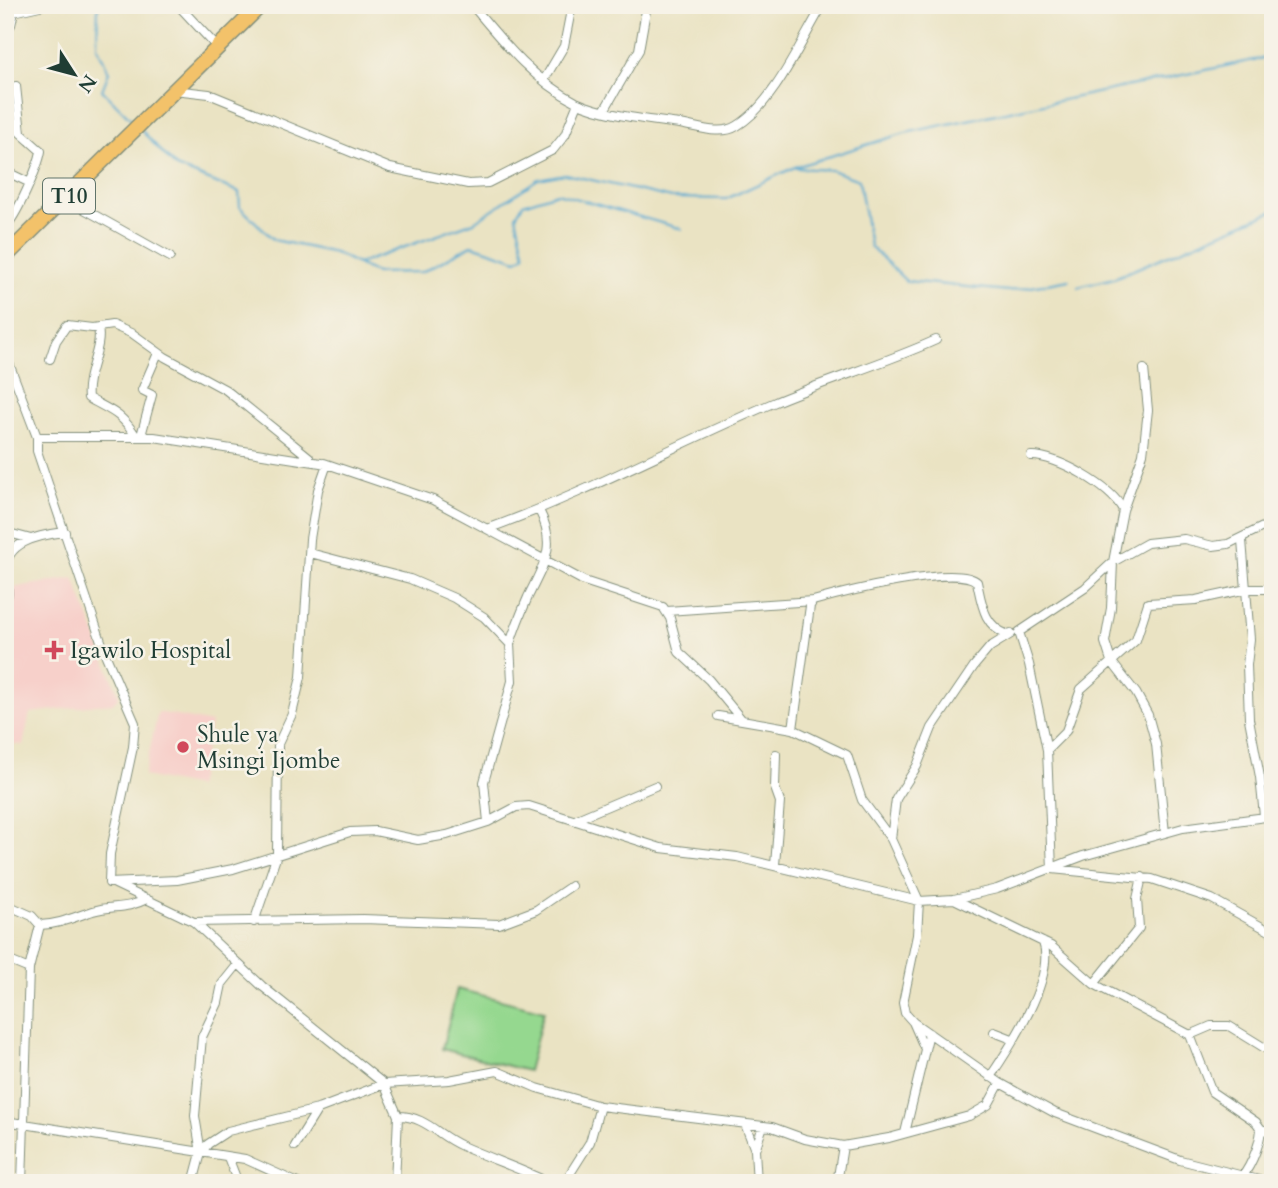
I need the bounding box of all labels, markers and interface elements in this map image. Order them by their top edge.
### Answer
north arrow [38,38,108,108]
text: N [71,69,102,98]
road number: T10 [43,178,95,214]
place label: Igawilo Hospital [70,635,231,666]
marker: Igawilo Hospital [44,640,64,660]
place label: Shule ya Msingi Ijombe [197,719,340,776]
marker: Shule ya Msingi Ijombe [175,739,191,755]

